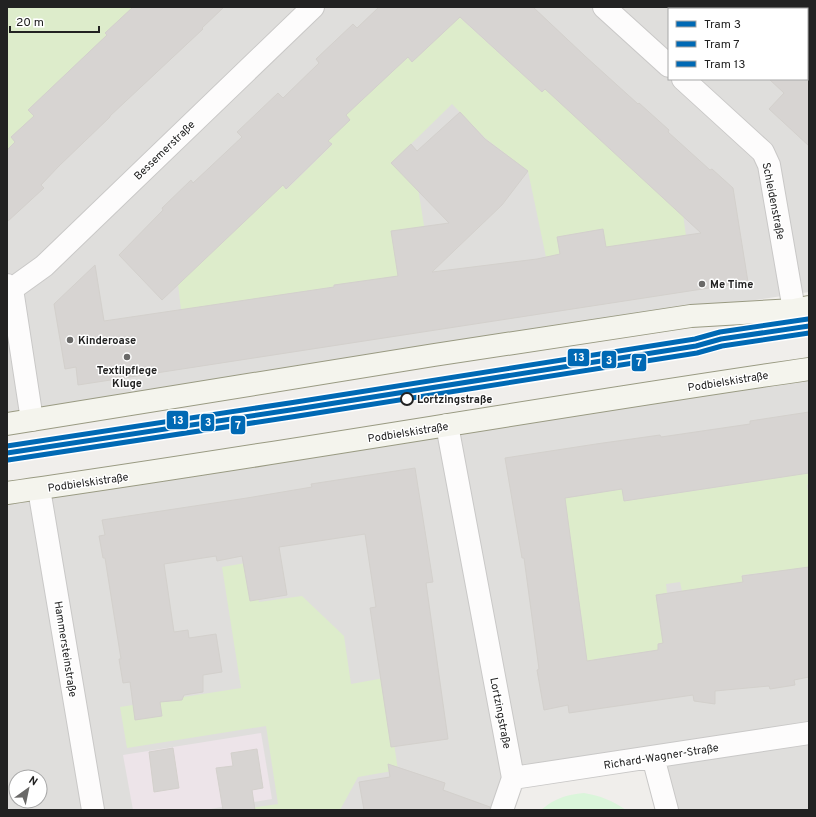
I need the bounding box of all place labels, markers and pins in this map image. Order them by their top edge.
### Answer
place label: Me Time [710,278,753,292]
marker: Me Time [697,279,707,289]
place label: Kinderoase [78,334,136,348]
marker: Kinderoase [65,335,75,345]
marker: Textilpflege Kluge [122,352,132,362]
place label: Textilpflege Kluge [97,364,157,391]
marker: Lortzingstraße [400,392,414,406]
place label: Lortzingstraße [417,393,492,407]

